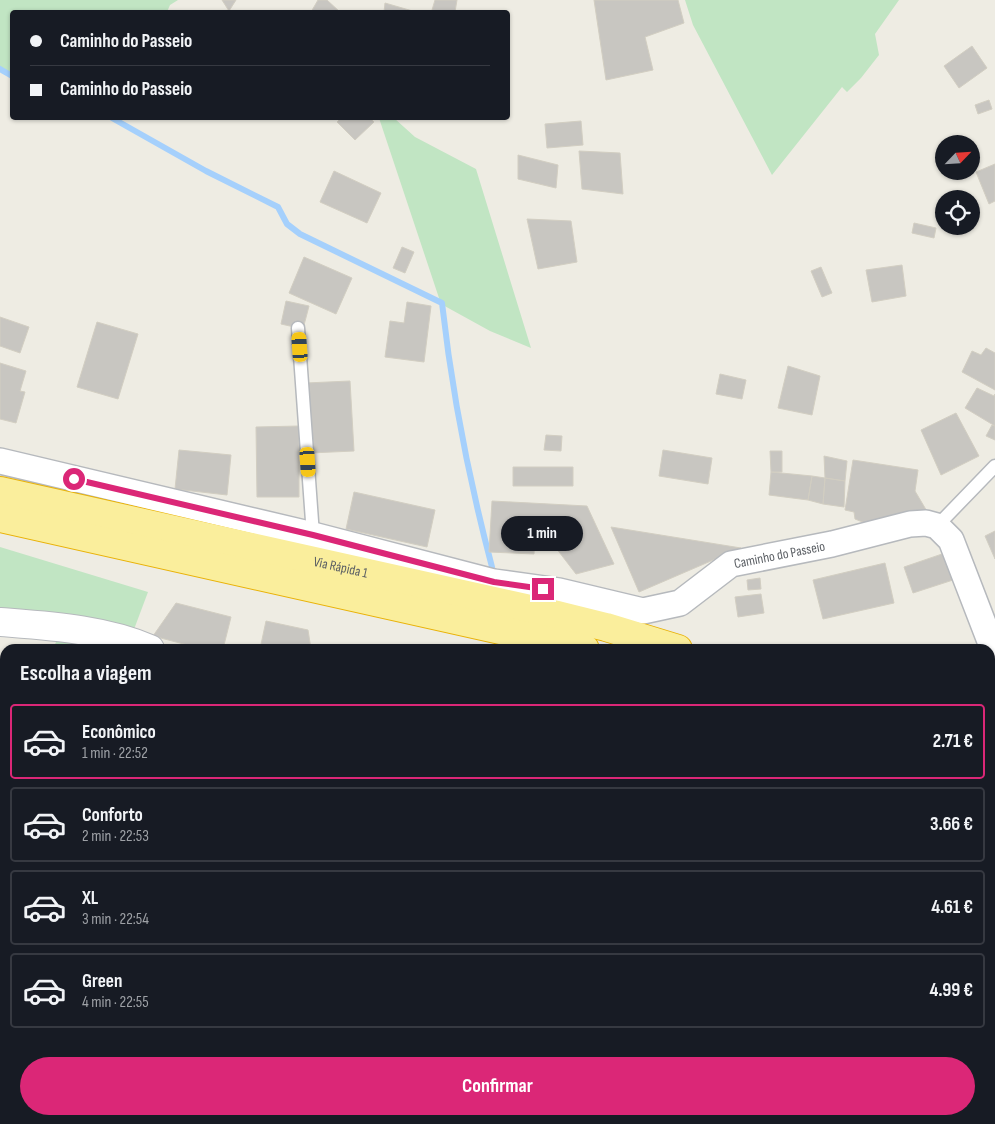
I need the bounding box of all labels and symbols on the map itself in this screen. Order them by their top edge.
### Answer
north arrow [935,135,980,180]
car [291,332,308,362]
car [299,447,316,477]
route start [63,468,85,490]
callout: 1 min [502,516,584,552]
street label: Caminho do Passeio [732,537,827,572]
street label: Via Rápida 1 [312,553,369,581]
route end [532,578,554,600]

